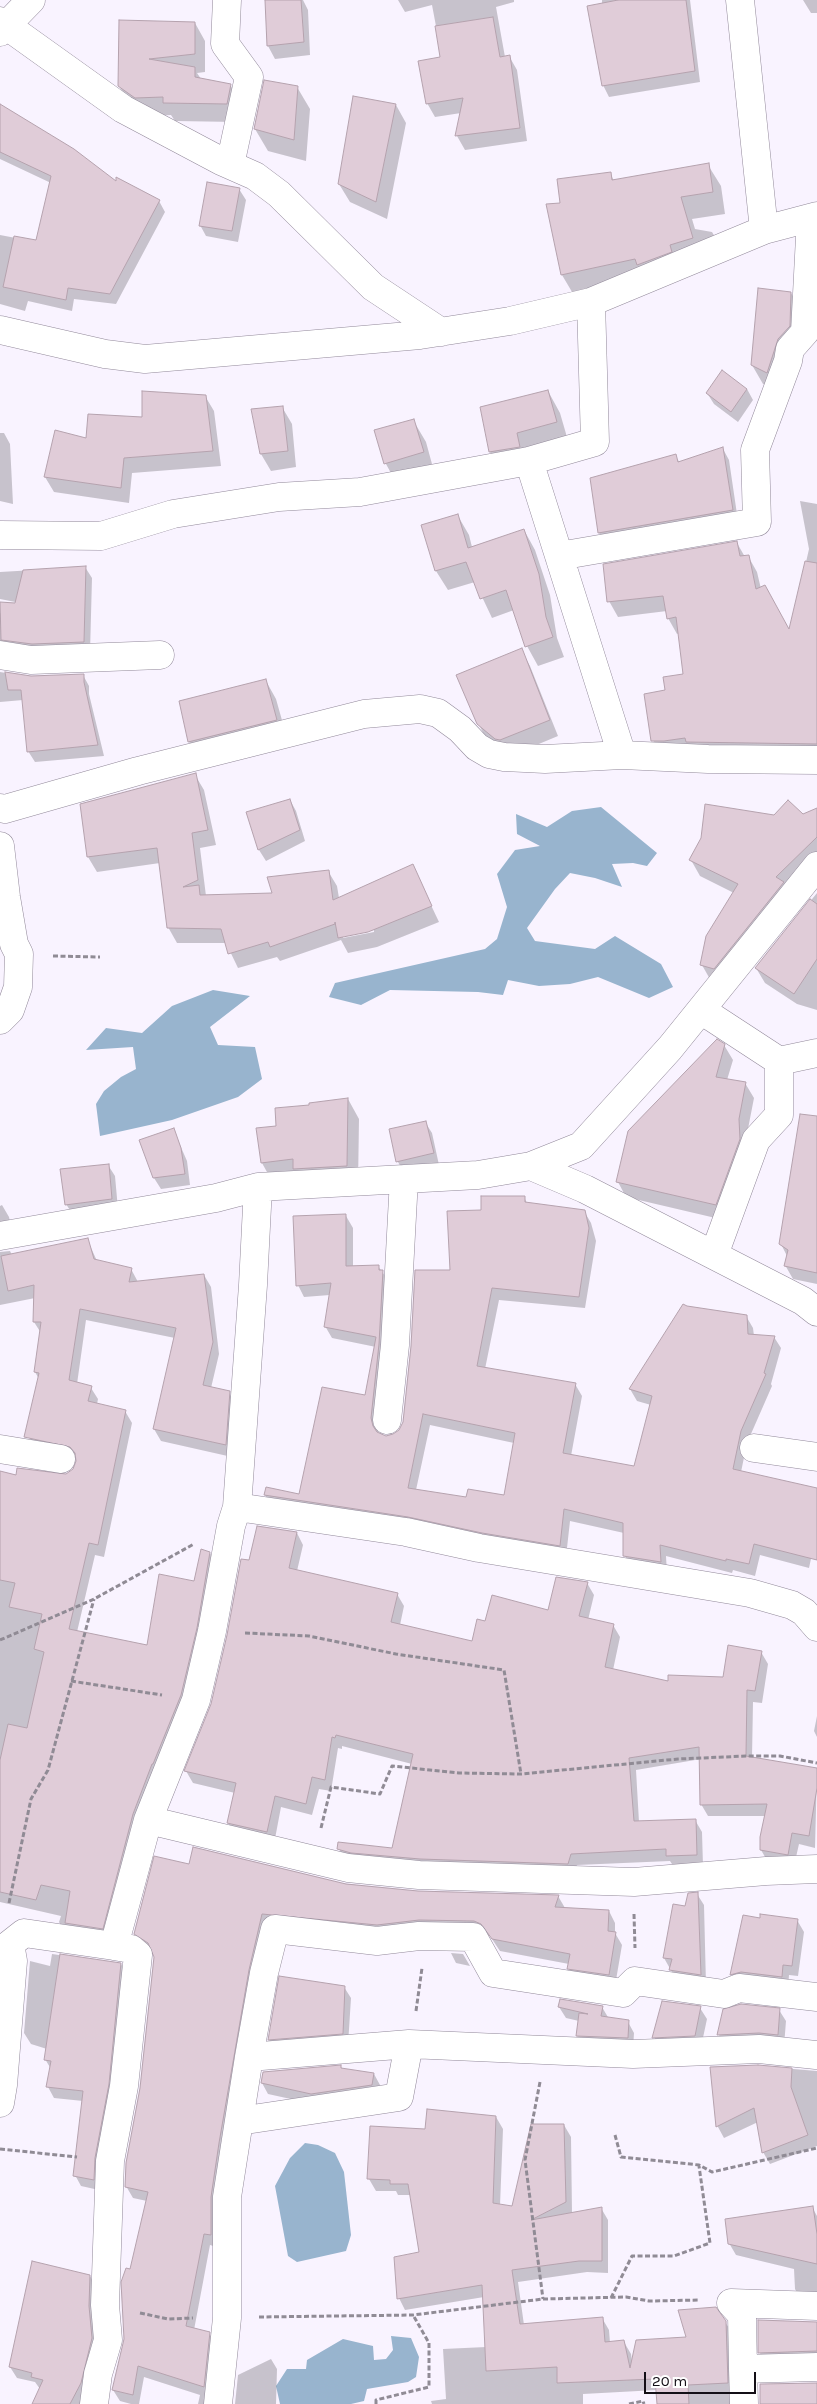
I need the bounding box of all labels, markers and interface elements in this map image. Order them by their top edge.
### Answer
scale bar [647,2362,760,2394]
text: 20 m [652,2372,687,2390]

